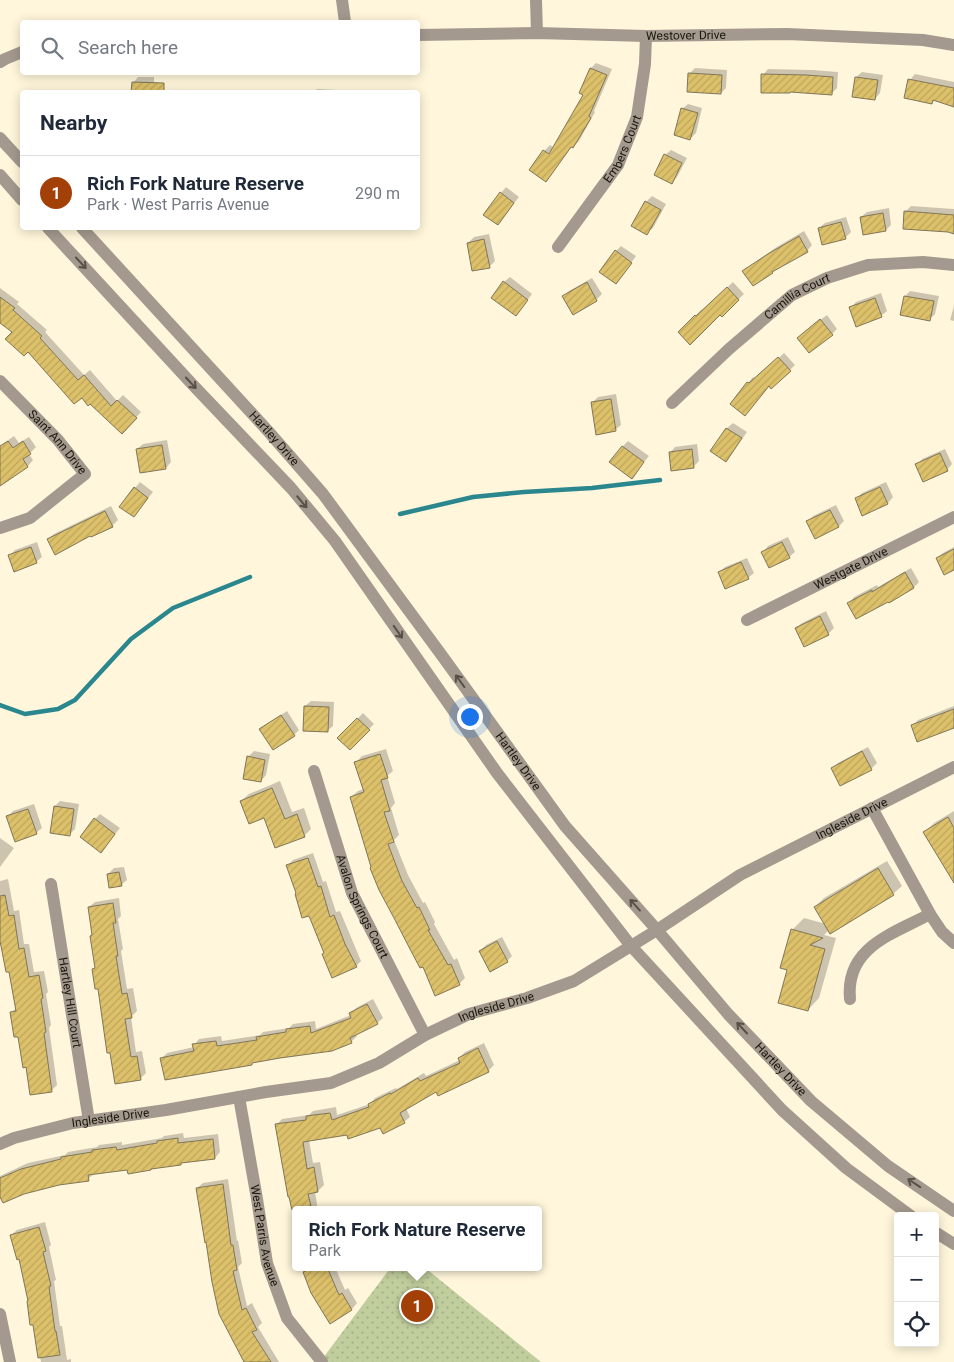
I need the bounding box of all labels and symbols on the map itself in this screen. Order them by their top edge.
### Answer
street label: Westover Drive [646,28,726,43]
street label: Embers Court [600,113,644,185]
one-way arrow [75,257,87,270]
street label: Camillia Court [761,271,831,323]
one-way arrow [185,377,197,389]
street label: Saint Ann Drive [25,407,90,477]
street label: Hartley Drive [246,408,302,469]
one-way arrow [296,495,307,508]
street label: Westgate Drive [812,544,890,593]
one-way arrow [393,625,403,639]
one-way arrow [455,674,465,688]
your location [457,704,483,730]
street label: Hartley Drive [493,730,544,793]
street label: Ingleside Drive [814,795,890,843]
street label: Avalon Springs Court [333,853,391,961]
one-way arrow [629,899,641,912]
street label: Hartley Hill Court [56,956,84,1049]
street label: Ingleside Drive [456,989,536,1025]
one-way arrow [736,1022,748,1034]
street label: Hartley Drive [752,1040,809,1099]
street label: Ingleside Drive [71,1105,150,1130]
one-way arrow [907,1178,921,1188]
street label: West Parris Avenue [248,1184,282,1288]
pin: 1 [401,1287,433,1325]

